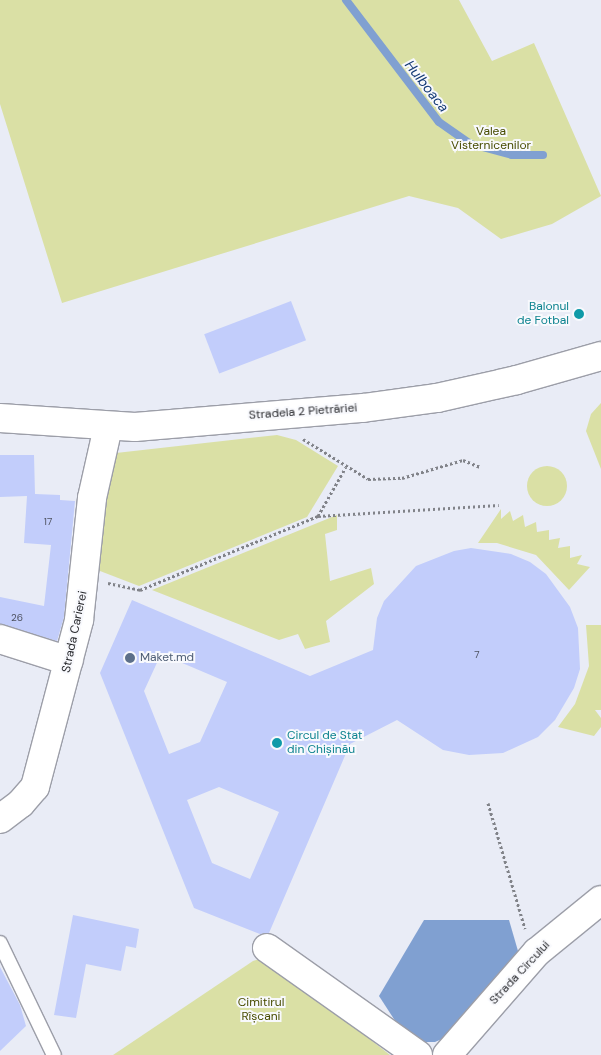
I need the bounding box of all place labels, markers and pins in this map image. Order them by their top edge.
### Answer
place label: Balonul de Fotbal [517,300,569,328]
marker: Balonul de Fotbal [573,308,585,320]
place label: Maket.md [140,651,194,665]
marker: Maket.md [124,652,136,664]
place label: Circul de Stat din Chișinău [287,729,363,757]
marker: Circul de Stat din Chișinău [271,737,283,749]

